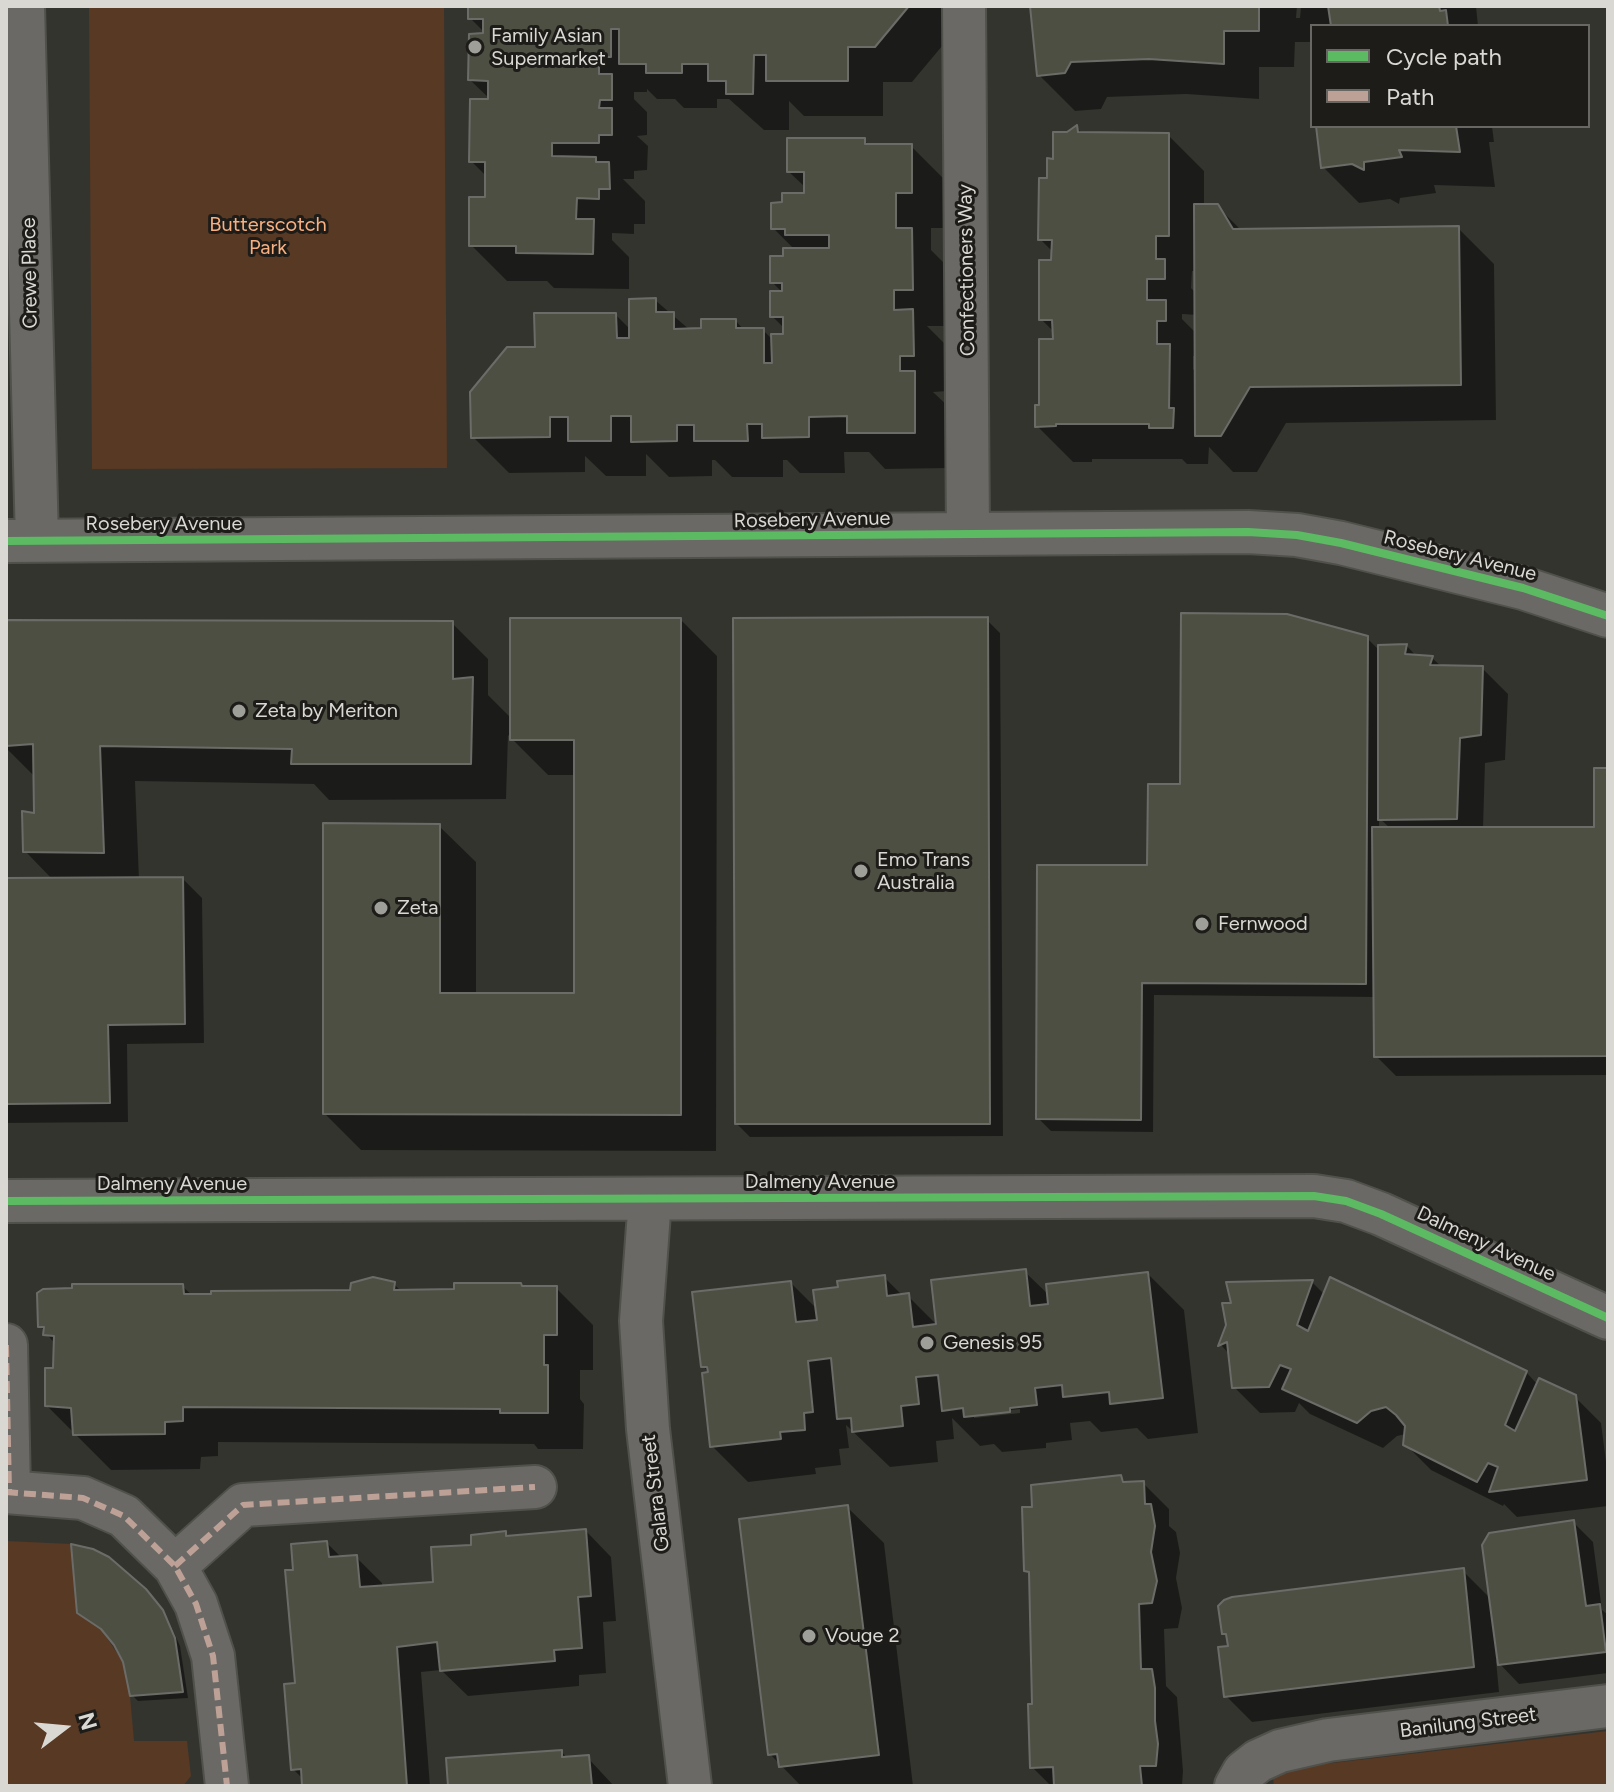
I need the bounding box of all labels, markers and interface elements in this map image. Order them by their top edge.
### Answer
place label: Family Asian Supermarket [491,24,606,71]
legend [1310,24,1590,128]
marker: Family Asian Supermarket [466,38,484,56]
text: Cycle path [1386,42,1502,71]
text: Path [1386,82,1434,111]
street label: Confectioners Way [954,184,980,356]
park label: Butterscotch Park [209,213,327,260]
street label: Crewe Place [17,217,43,329]
street label: Rosebery Avenue [733,507,891,533]
street label: Rosebery Avenue [86,512,242,536]
street label: Rosebery Avenue [1381,525,1539,587]
place label: Zeta by Meriton [255,699,398,723]
marker: Zeta by Meriton [230,702,248,720]
place label: Emo Trans Australia [877,848,970,895]
marker: Emo Trans Australia [852,862,870,880]
place label: Zeta [397,896,438,920]
marker: Zeta [372,899,390,917]
place label: Fernwood [1218,912,1308,936]
marker: Fernwood [1193,915,1211,933]
street label: Dalmeny Avenue [745,1170,895,1194]
street label: Dalmeny Avenue [97,1172,247,1196]
street label: Dalmeny Avenue [1413,1201,1559,1287]
place label: Genesis 95 [943,1331,1042,1355]
marker: Genesis 95 [918,1334,936,1352]
street label: Galara Street [637,1433,675,1553]
place label: Vouge 2 [825,1624,900,1648]
marker: Vouge 2 [800,1627,818,1645]
north arrow [24,1688,104,1768]
street label: Banilung Street [1398,1703,1538,1743]
text: N [72,1709,103,1733]

